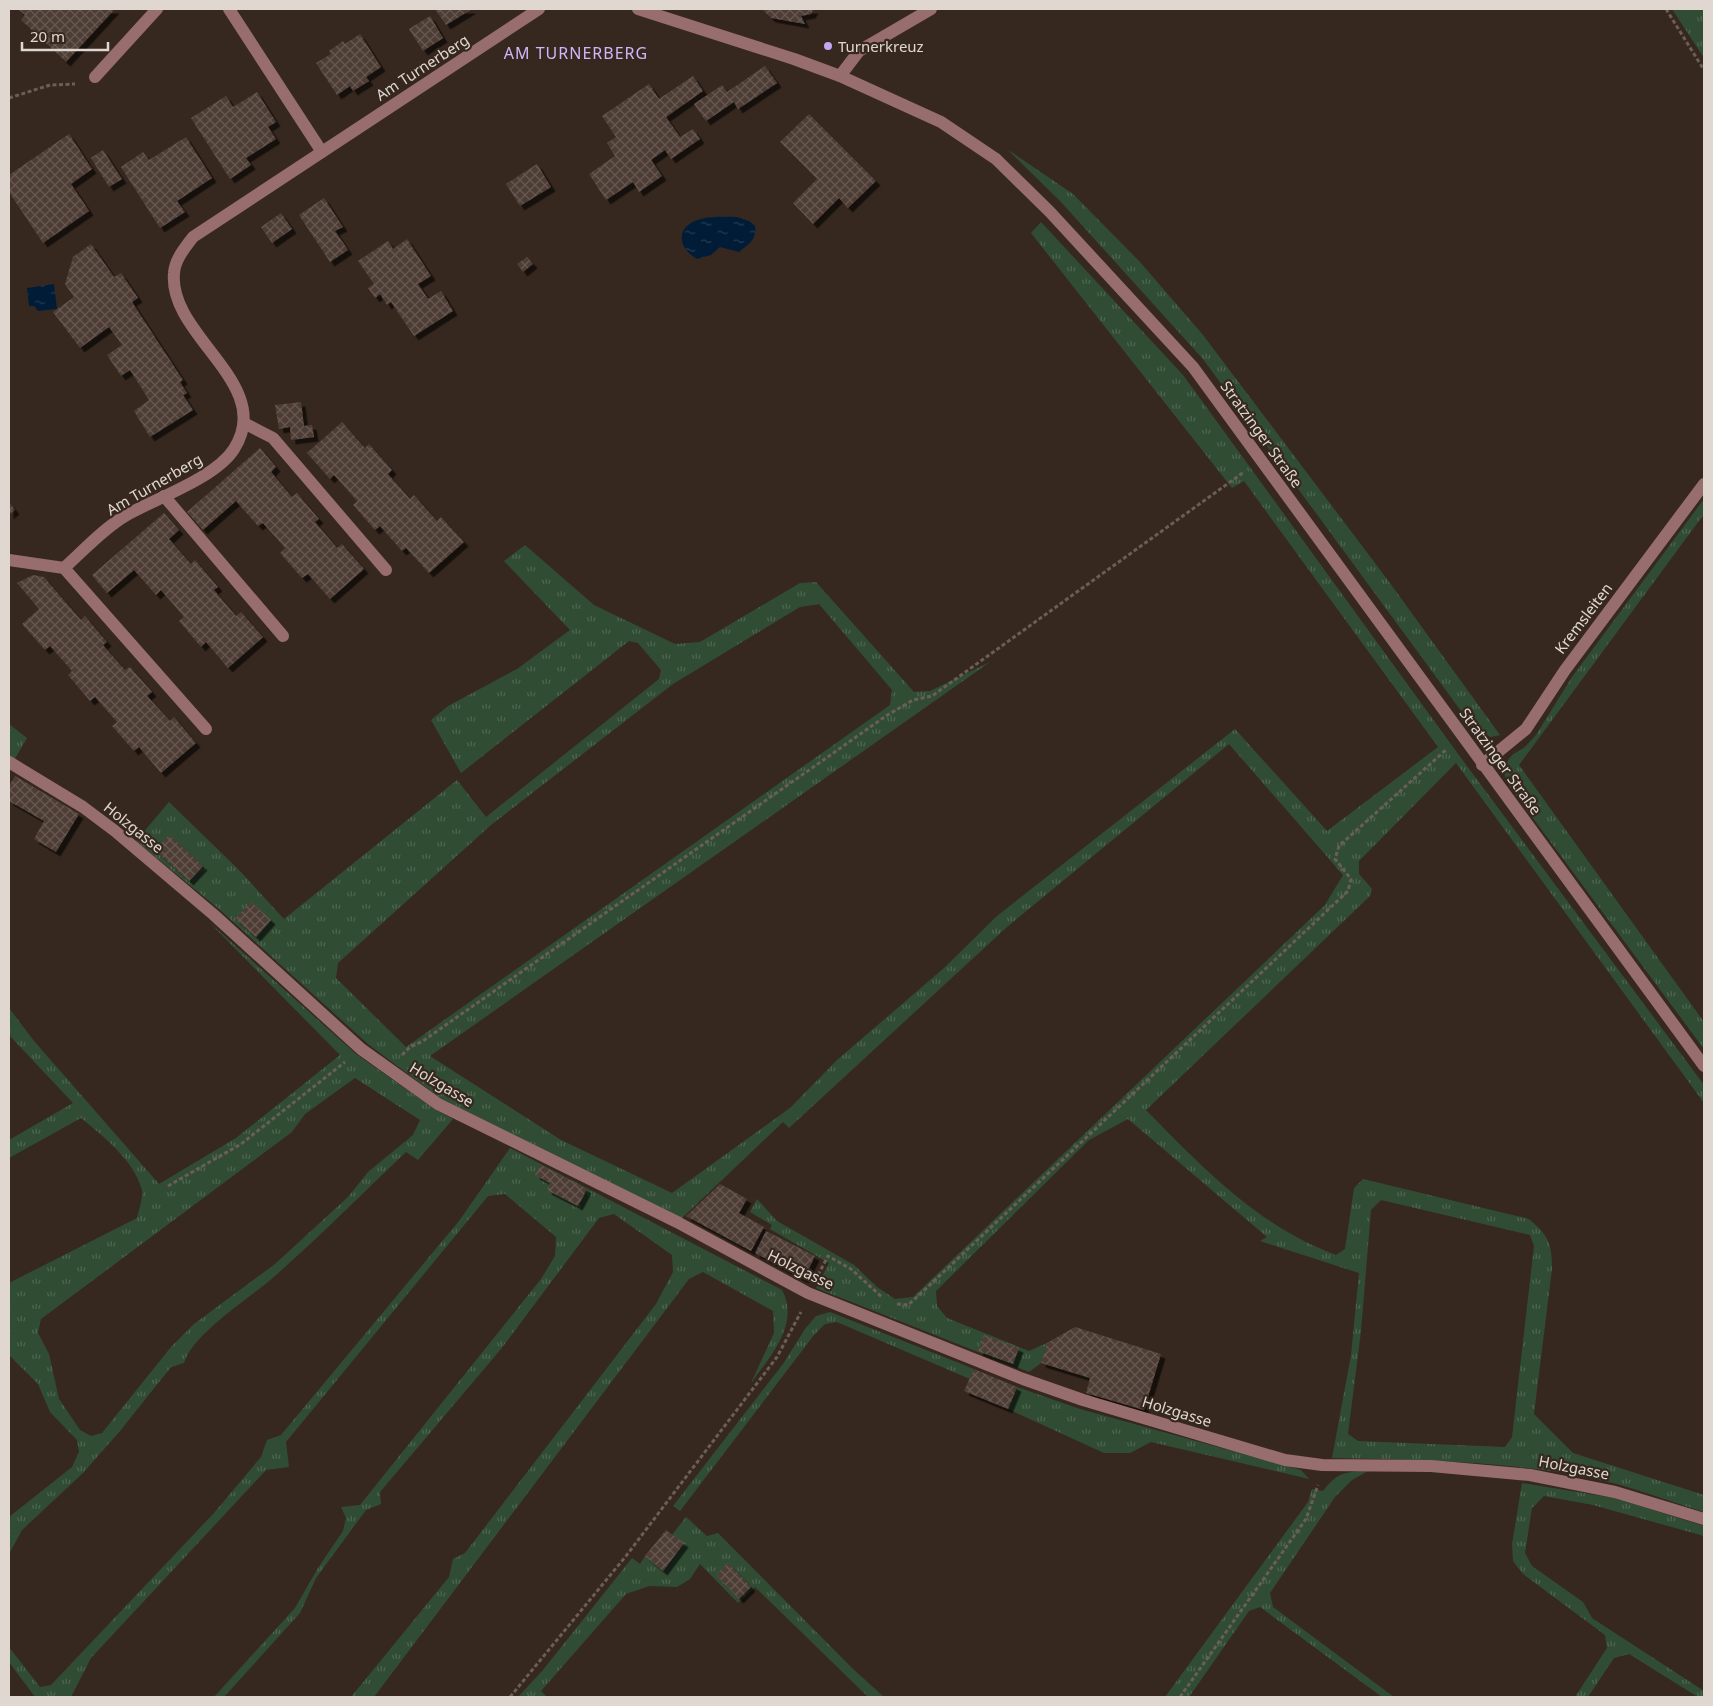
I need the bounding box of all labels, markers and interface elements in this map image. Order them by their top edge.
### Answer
scale bar [22,20,109,52]
text: 20 m [30,26,65,46]
street label: Am Turnerberg [371,29,473,105]
place label: Turnerkreuz [838,36,924,56]
marker: Turnerkreuz [822,40,834,52]
district label: AM TURNERBERG [504,42,648,64]
street label: Stratzinger Straße [1217,377,1307,491]
street label: Am Turnerberg [102,448,206,520]
street label: Kremsleiten [1550,578,1616,658]
street label: Stratzinger Straße [1456,704,1546,818]
street label: Holzgasse [100,797,168,857]
street label: Holzgasse [406,1057,478,1111]
street label: Holzgasse [764,1244,838,1294]
street label: Holzgasse [1140,1391,1214,1431]
street label: Holzgasse [1537,1450,1611,1484]

